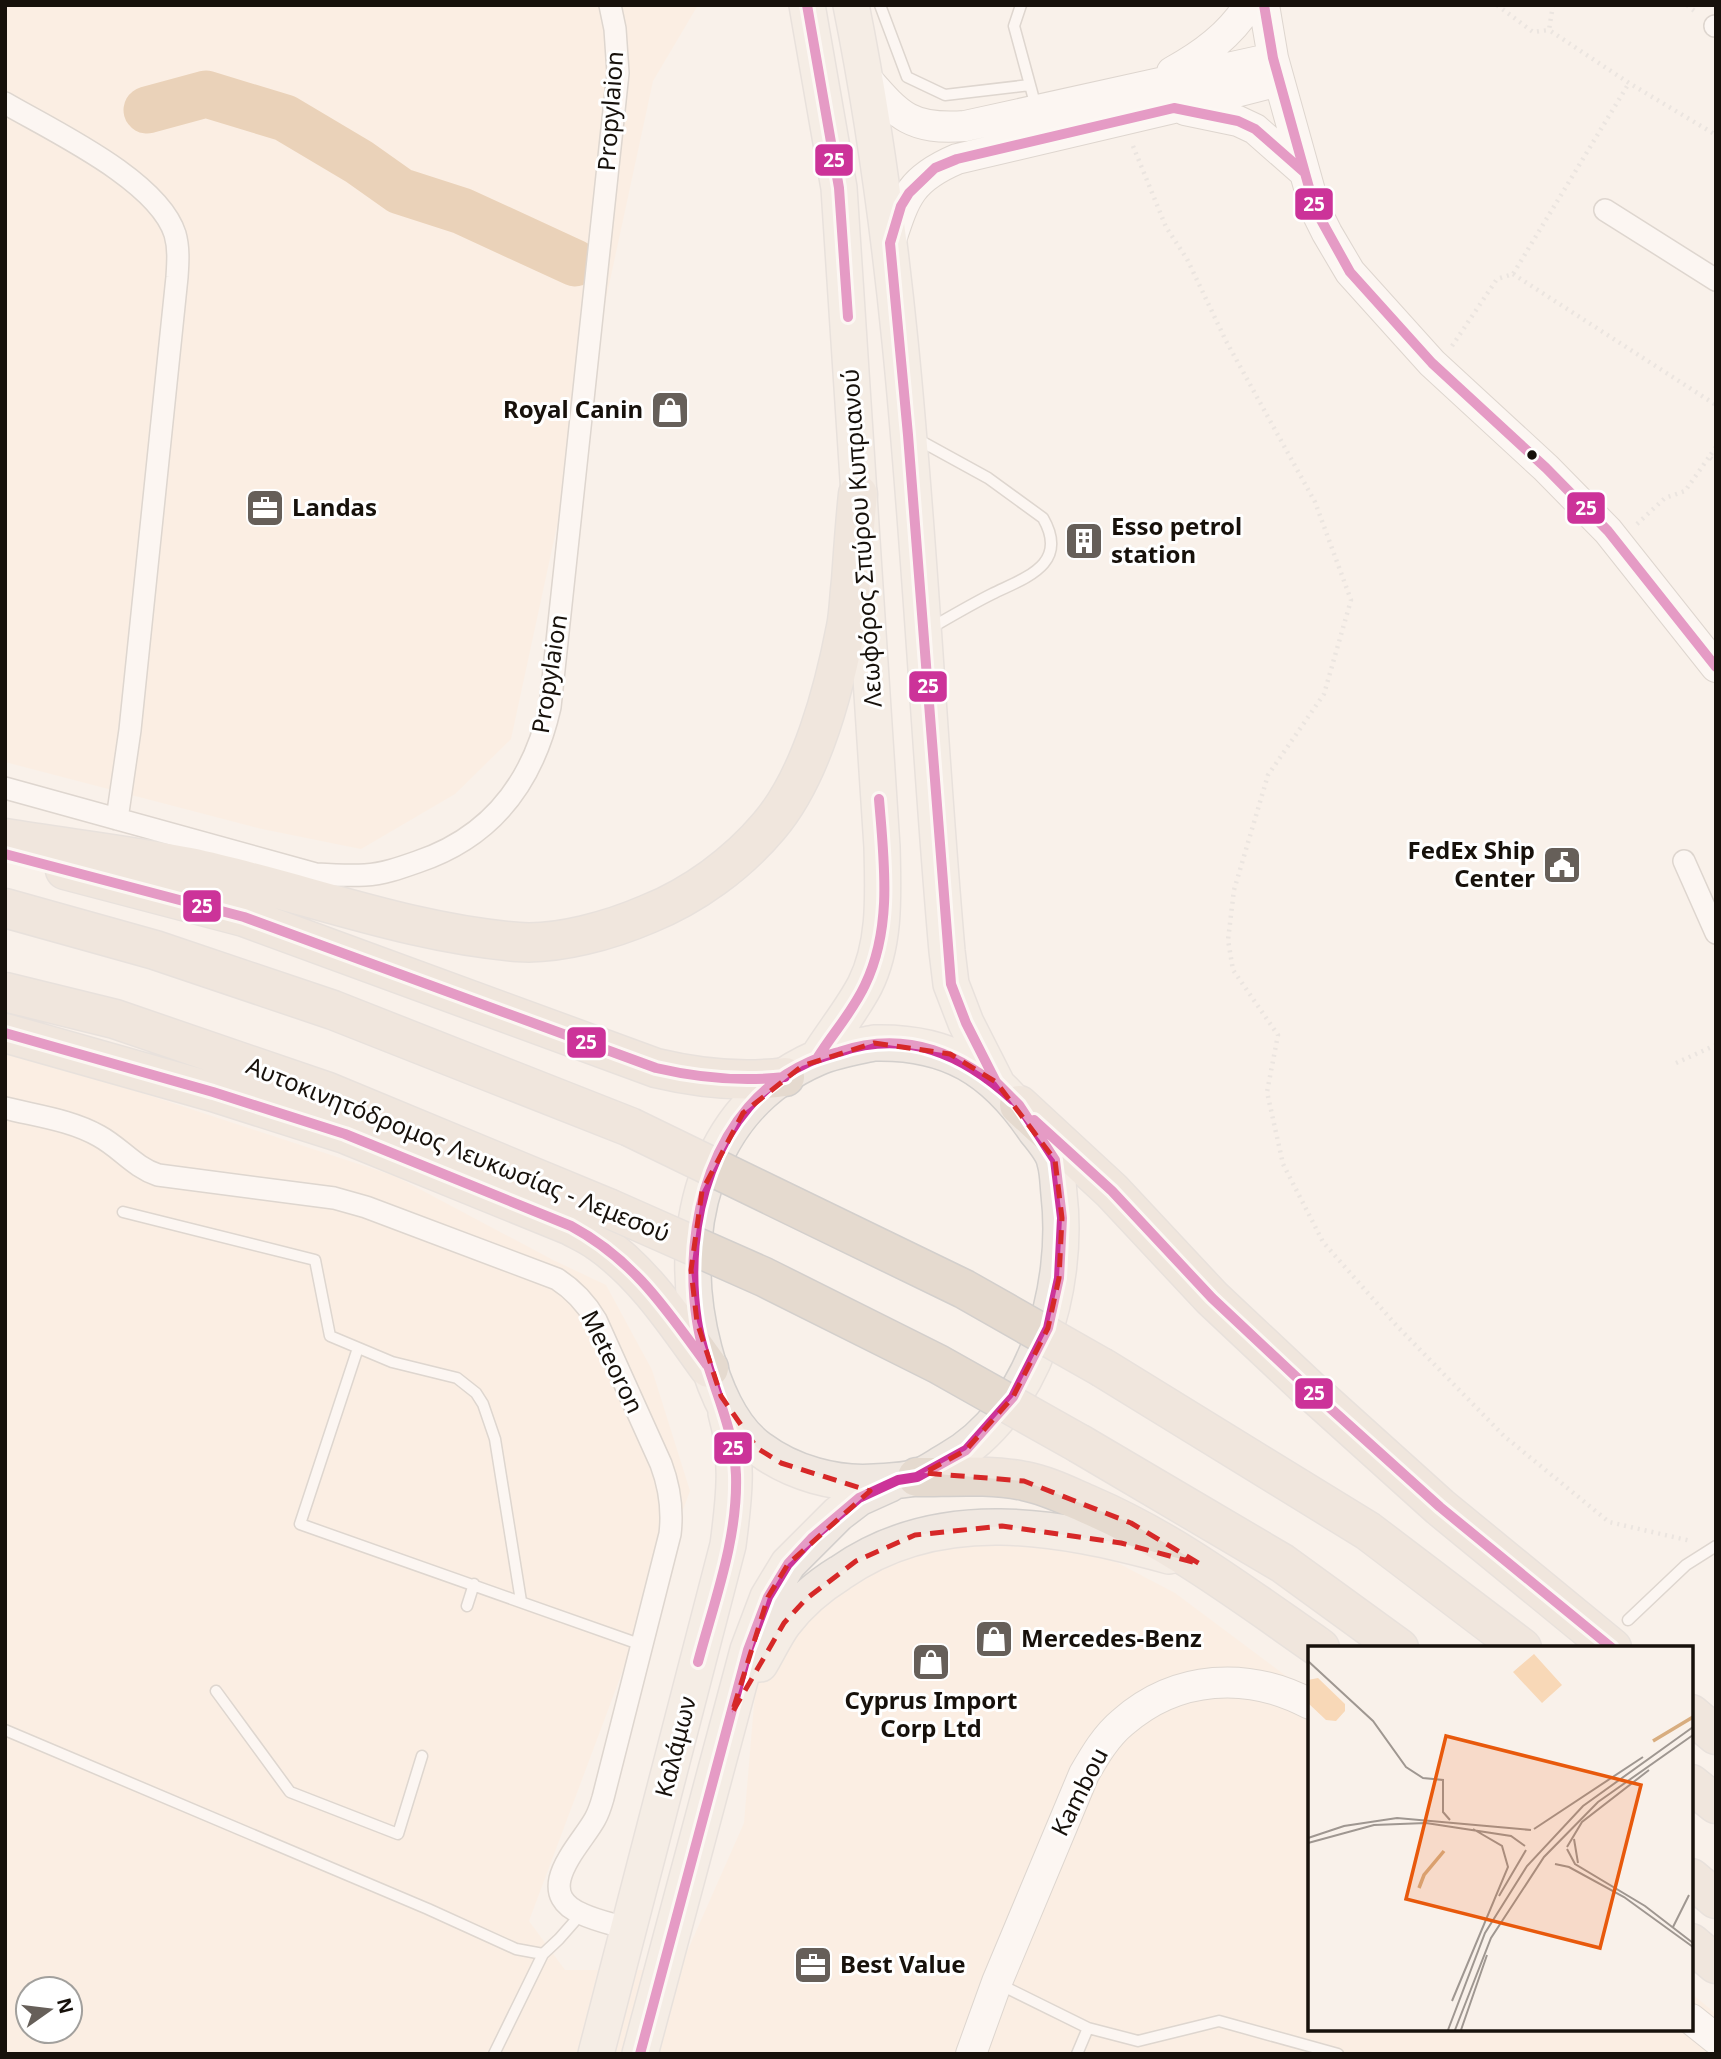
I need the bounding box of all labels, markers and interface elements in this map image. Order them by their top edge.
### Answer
street label: Propylaion [589,50,630,172]
line badge: 25 [814,143,854,177]
text: 25 [823,147,845,173]
line badge: 25 [1294,187,1334,221]
text: 25 [1303,191,1325,217]
street label: Λεωφόρος Σπύρου Κυπριανού [832,368,889,708]
shop icon: Royal Canin [649,389,691,431]
place label: Royal Canin [503,392,643,425]
unlabelled marker [1525,448,1539,462]
office icon: Landas [244,487,286,529]
place label: Landas [292,490,377,523]
line badge: 25 [1566,491,1606,525]
text: 25 [1575,495,1597,521]
place label: Esso petrol station [1111,509,1242,570]
building icon: Esso petrol station [1063,520,1105,562]
street label: Propylaion [523,612,574,736]
line badge: 25 [908,670,948,703]
text: 25 [917,673,939,699]
place label: FedEx Ship Center [1408,833,1535,894]
public building icon: FedEx Ship Center [1541,844,1583,886]
line badge: 25 [182,889,222,923]
text: 25 [191,893,213,919]
line badge: 25 [566,1026,607,1059]
text: 25 [575,1029,597,1055]
street label: Αυτοκινητόδρομος Λευκωσίας - Λεμεσού [242,1048,675,1249]
street label: Meteoron [574,1304,652,1418]
line badge: 25 [1294,1377,1334,1410]
text: 25 [1303,1380,1325,1406]
line badge: 25 [713,1431,753,1465]
text: 25 [722,1435,744,1461]
shop icon: Mercedes-Benz [973,1618,1015,1660]
place label: Mercedes-Benz [1021,1621,1202,1654]
shop icon: Cyprus Import Corp Ltd [910,1641,952,1683]
inset map [1308,1646,1693,2031]
place label: Cyprus Import Corp Ltd [845,1683,1017,1744]
street label: Καλάμων [646,1693,703,1801]
street label: Kambou [1042,1742,1115,1841]
office icon: Best Value [792,1944,834,1986]
place label: Best Value [840,1947,966,1980]
north arrow [14,1975,84,2045]
text: N [51,1995,80,2017]

